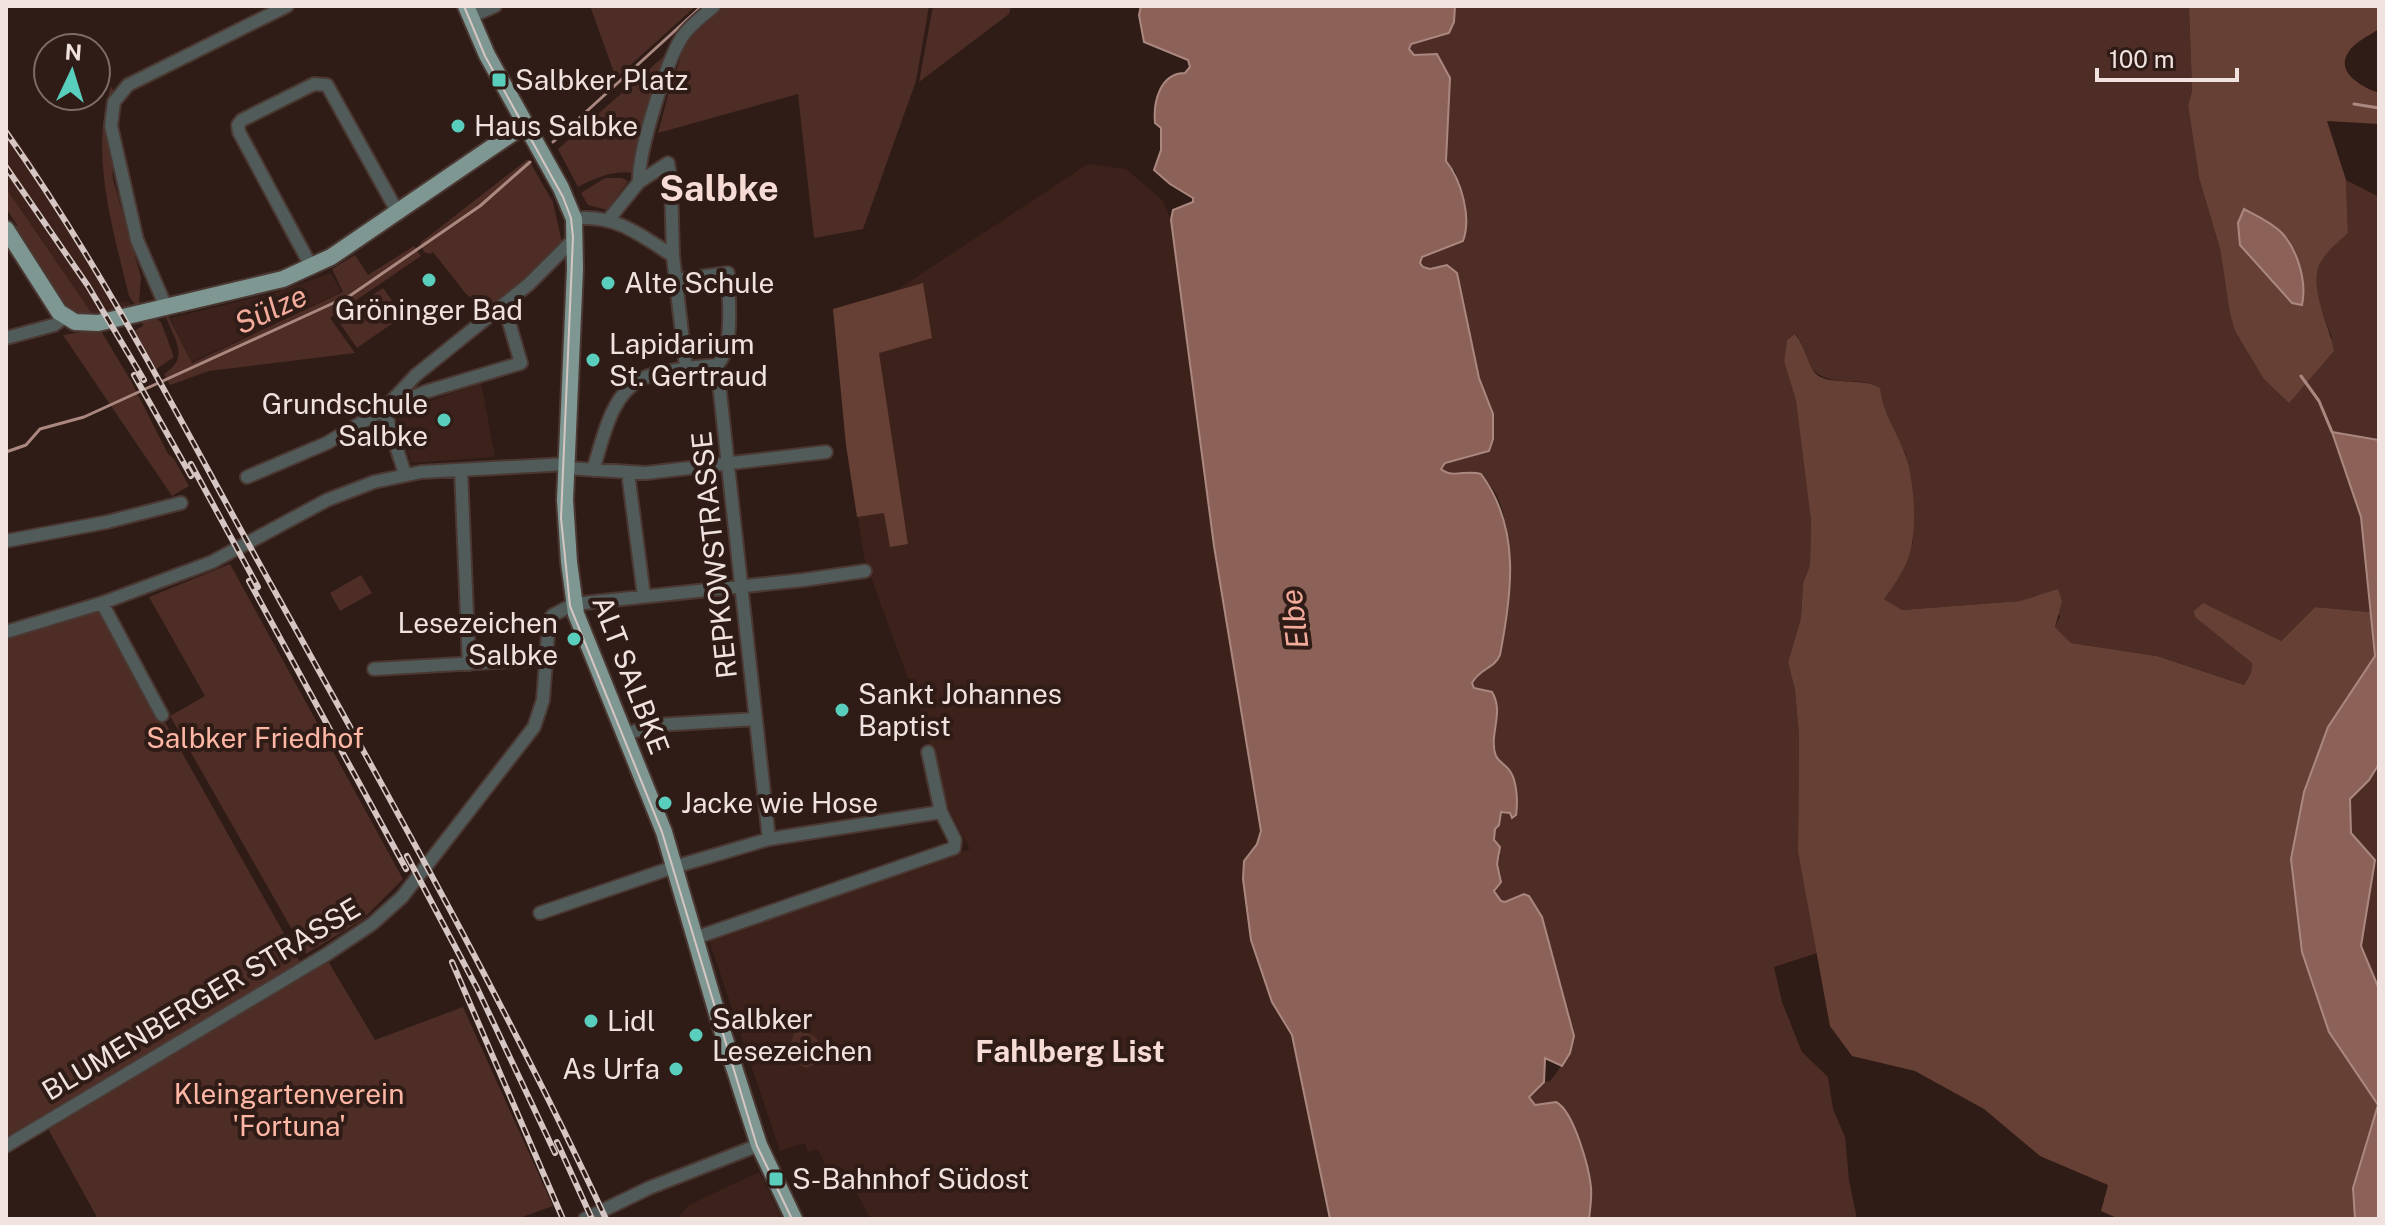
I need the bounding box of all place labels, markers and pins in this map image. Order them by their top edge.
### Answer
place label: Salbker Platz [515,63,688,96]
marker: Salbker Platz [490,71,508,89]
place label: Haus Salbke [474,109,638,142]
marker: Haus Salbke [449,117,467,135]
place label: Alte Schule [624,266,774,299]
marker: Gröninger Bad [420,271,438,289]
marker: Alte Schule [599,274,617,292]
place label: Gröninger Bad [335,293,523,326]
place label: Lapidarium St. Gertraud [609,327,768,392]
marker: Lapidarium St. Gertraud [584,351,602,369]
place label: Grundschule Salbke [262,387,428,452]
marker: Grundschule Salbke [435,411,453,429]
place label: Lesezeichen Salbke [398,606,558,671]
marker: Lesezeichen Salbke [565,630,583,648]
place label: Sankt Johannes Baptist [858,677,1062,742]
marker: Sankt Johannes Baptist [833,701,851,719]
place label: Jacke wie Hose [681,786,878,819]
marker: Jacke wie Hose [656,794,674,812]
place label: Salbker Lesezeichen [712,1002,872,1067]
place label: Lidl [607,1004,655,1037]
marker: Lidl [582,1012,600,1030]
marker: Salbker Lesezeichen [687,1026,705,1044]
place label: As Urfa [562,1052,660,1085]
marker: As Urfa [667,1060,685,1078]
place label: S-Bahnhof Südost [792,1162,1030,1195]
marker: S-Bahnhof Südost [767,1170,785,1188]

